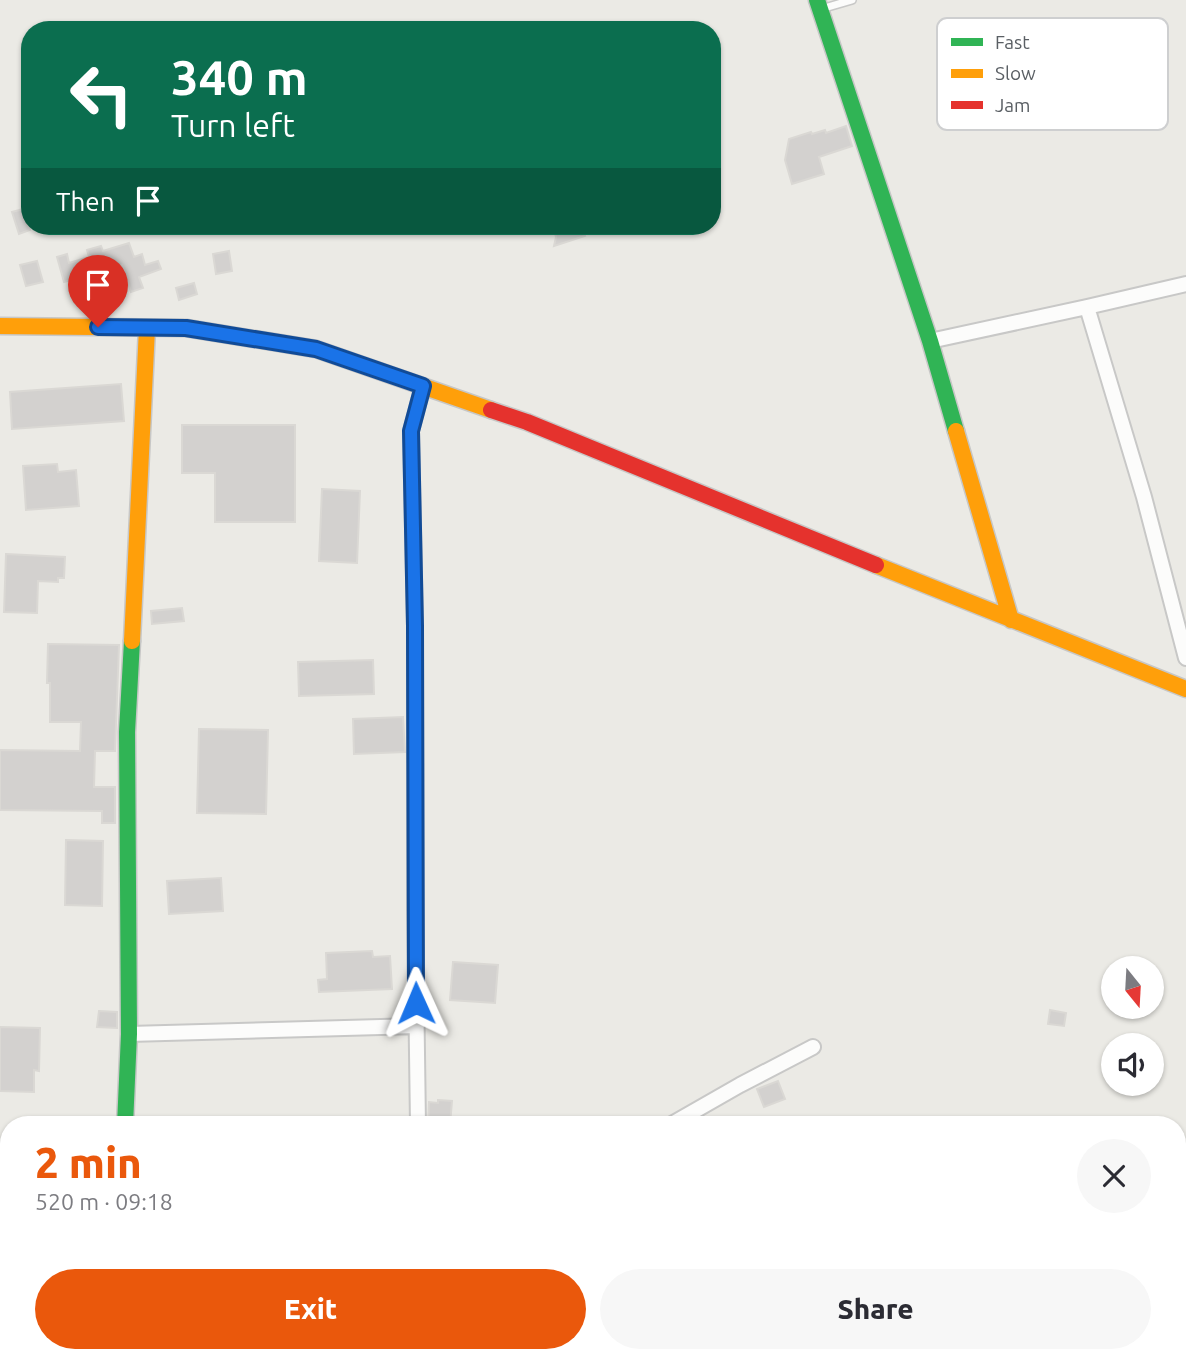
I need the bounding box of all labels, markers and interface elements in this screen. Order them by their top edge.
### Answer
legend [937,18,1168,130]
text: Fast [995,31,1030,53]
icon: left [56,49,147,140]
text: 340 m [171,49,308,104]
text: Slow [995,62,1036,84]
text: Jam [995,94,1031,116]
text: Turn left [171,107,295,143]
icon: arrive [129,182,167,220]
text: Then [56,187,115,216]
pin [68,255,128,327]
icon: arrive [79,266,117,304]
north arrow [1101,956,1164,1018]
map controls [1101,956,1164,1096]
position arrow [379,966,453,1040]
button: sound [1101,1033,1164,1096]
text: 2 min [35,1139,142,1186]
button: close [1077,1139,1151,1213]
text: 520 m · 09:18 [35,1189,173,1214]
button: Exit [35,1269,586,1349]
button: Share [600,1269,1151,1349]

